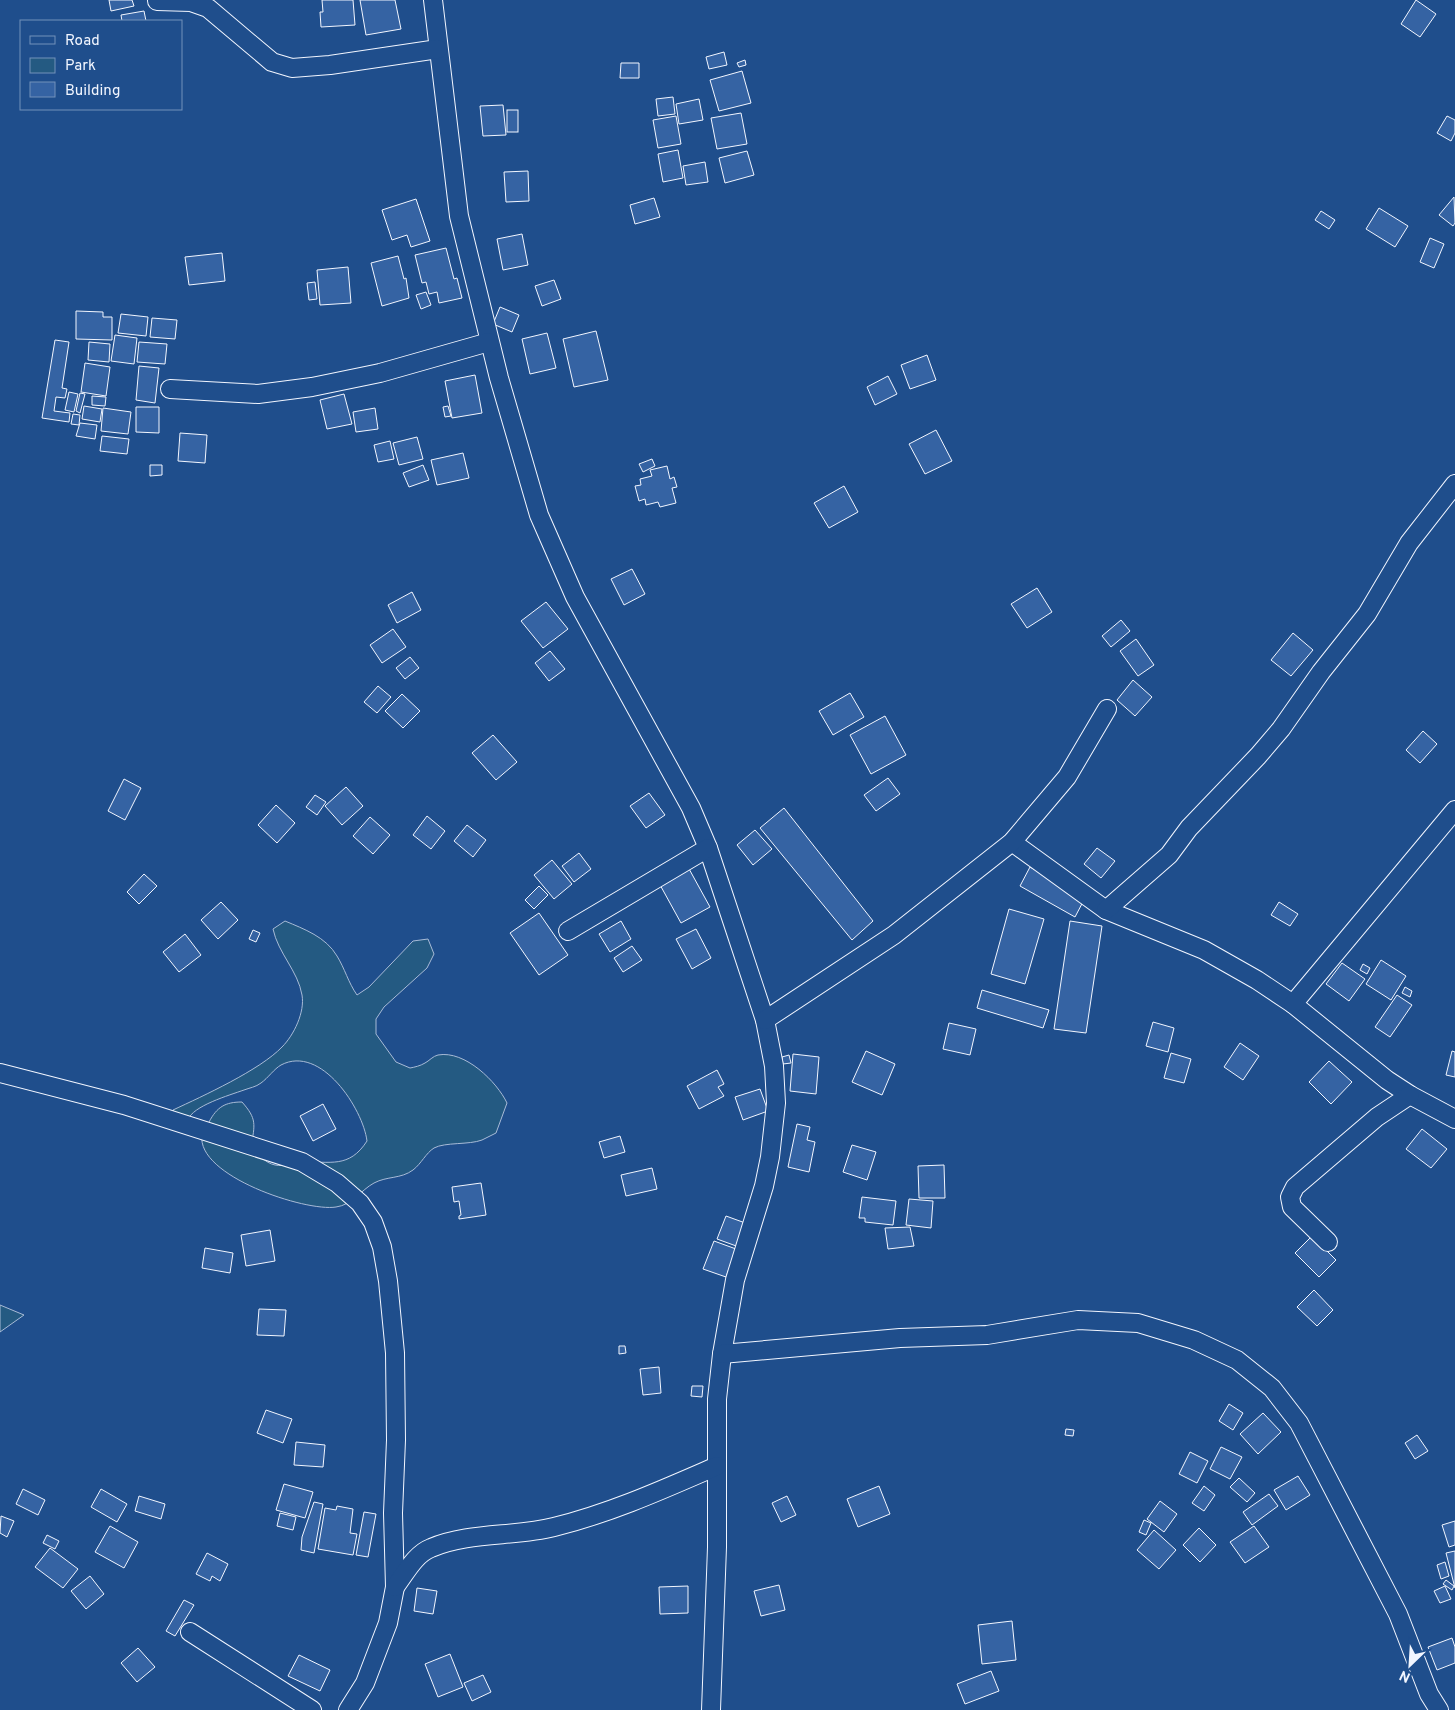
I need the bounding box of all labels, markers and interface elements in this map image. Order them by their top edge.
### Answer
legend [20,20,182,110]
text: Road [65,32,100,51]
text: Park [65,57,96,76]
text: Building [65,82,120,101]
north arrow [1385,1640,1435,1690]
text: N [1397,1666,1413,1685]

